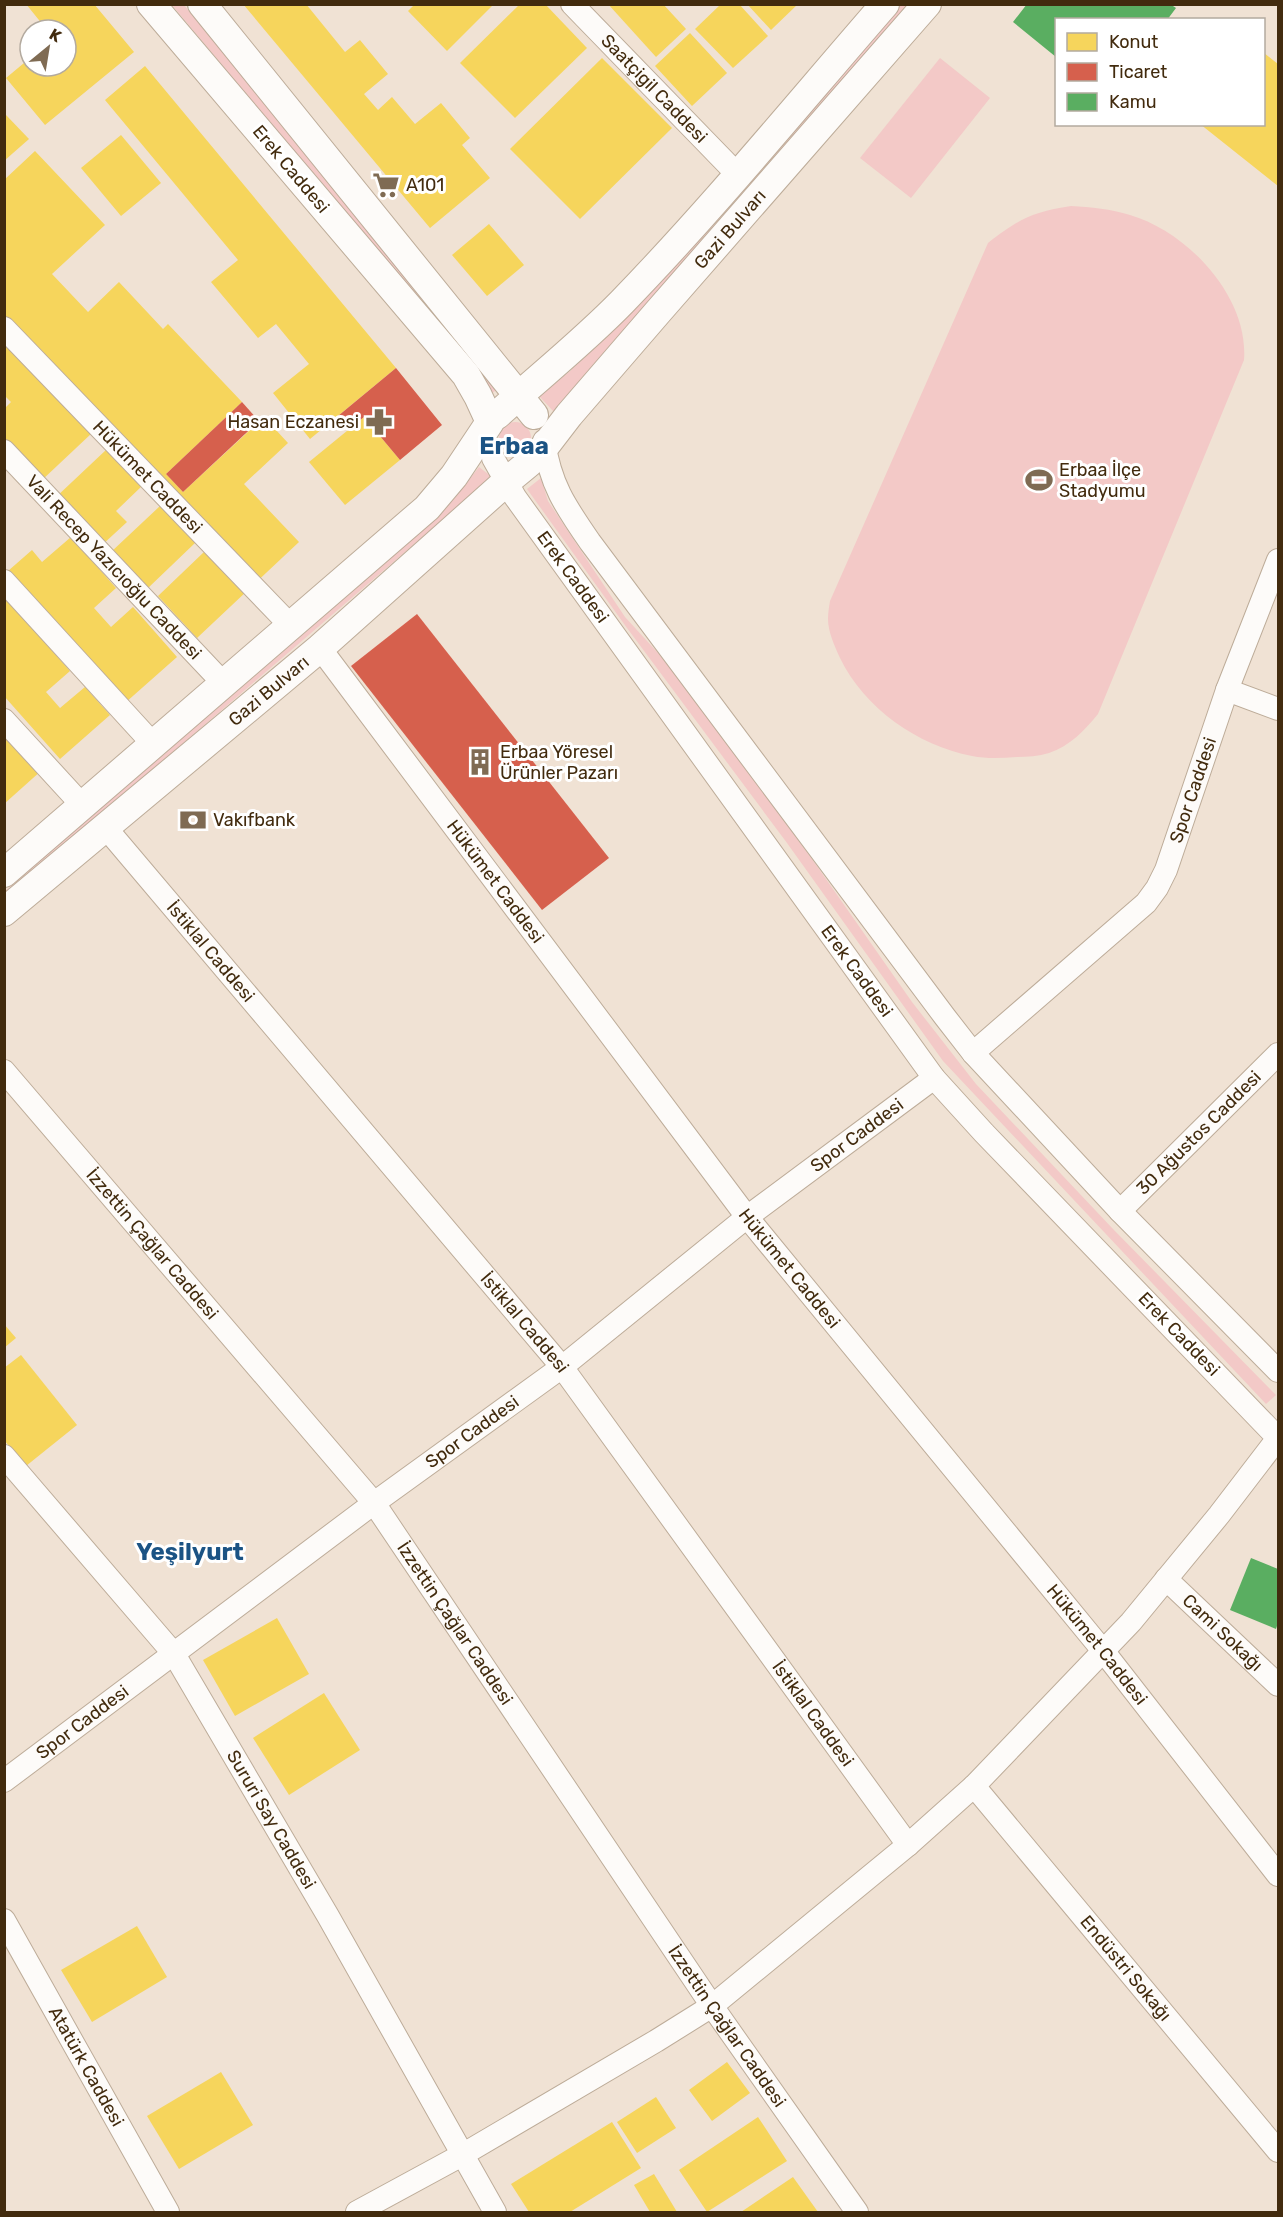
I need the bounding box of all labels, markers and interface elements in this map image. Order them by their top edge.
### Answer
north arrow [18,18,78,78]
legend [1055,18,1265,126]
text: K [46,25,65,47]
street label: Saatçigil Caddesi [596,30,712,148]
text: Konut [1109,31,1158,53]
text: Ticaret [1109,61,1167,83]
text: Kamu [1109,91,1156,113]
street label: Erek Caddesi [248,121,334,217]
supermarket icon: A101 [371,170,401,200]
place label: A101 [406,174,444,196]
street label: Gazi Bulvarı [690,185,771,274]
pharmacy icon: Hasan Eczanesi [364,407,394,437]
place label: Hasan Eczanesi [227,411,359,433]
street label: Hükümet Caddesi [88,416,207,538]
district label: Erbaa [479,432,549,460]
place label: Erbaa İlçe Stadyumu [1059,459,1146,502]
sports icon: Erbaa İlçe Stadyumu [1024,465,1054,495]
street label: Vali Recep Yazıcıoğlu Caddesi [22,470,206,664]
street label: Erek Caddesi [532,527,614,627]
street label: Gazi Bulvarı [224,651,313,731]
street label: Spor Caddesi [1165,734,1221,846]
place label: Erbaa Yöresel Ürünler Pazarı [500,741,618,784]
building icon: Erbaa Yöresel Ürünler Pazarı [465,747,495,777]
bank icon: Vakıfbank [178,805,208,835]
place label: Vakıfbank [213,809,296,831]
street label: Hükümet Caddesi [442,816,549,947]
street label: İstiklal Caddesi [162,897,259,1006]
street label: Erek Caddesi [816,921,898,1021]
street label: 30 Ağustos Caddesi [1132,1066,1266,1199]
street label: Spor Caddesi [806,1094,908,1177]
street label: İzzettin Çağlar Caddesi [82,1164,223,1324]
street label: Hükümet Caddesi [734,1204,845,1333]
street label: İstiklal Caddesi [476,1268,574,1377]
street label: Erek Caddesi [1134,1287,1224,1381]
street label: Spor Caddesi [421,1391,523,1473]
district label: Yeşilyurt [136,1538,244,1566]
street label: İzzettin Çağlar Caddesi [392,1538,518,1709]
street label: Hükümet Caddesi [1042,1580,1152,1709]
street label: Cami Sokağı [1178,1589,1267,1676]
street label: İstiklal Caddesi [767,1657,858,1771]
street label: Spor Caddesi [32,1680,133,1764]
street label: Sururi Say Caddesi [222,1746,321,1893]
street label: Endüstri Sokağı [1075,1911,1176,2025]
street label: İzzettin Çağlar Caddesi [663,1941,791,2111]
street label: Atatürk Caddesi [44,2003,129,2130]

